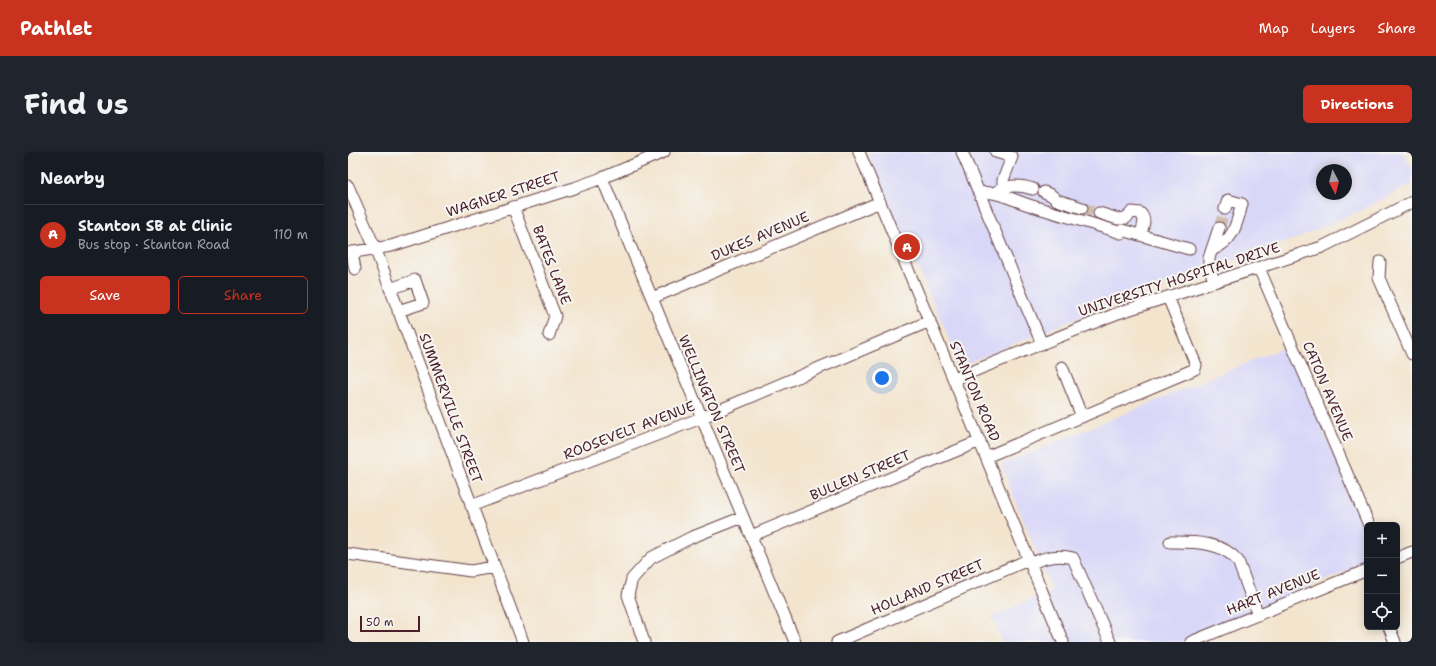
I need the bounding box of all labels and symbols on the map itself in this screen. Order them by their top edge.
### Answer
north arrow [1316,164,1352,200]
street label: WAGNER STREET [444,167,563,221]
street label: DUKES AVENUE [708,207,812,265]
street label: BATES LANE [529,223,575,307]
pin: A [894,232,920,262]
street label: UNIVERSITY HOSPITAL DRIVE [1076,238,1282,320]
street label: SUMMERVILLE STREET [415,330,487,486]
street label: WELLINGTON STREET [675,332,750,476]
street label: STANTON ROAD [946,338,1004,444]
street label: CATON AVENUE [1299,338,1357,444]
your location [872,368,892,388]
street label: ROOSEVELT AVENUE [561,397,698,463]
street label: BULLEN STREET [807,446,913,504]
street label: HOLLAND STREET [868,555,987,619]
street label: HART AVENUE [1224,565,1323,619]
scale bar [360,614,420,633]

